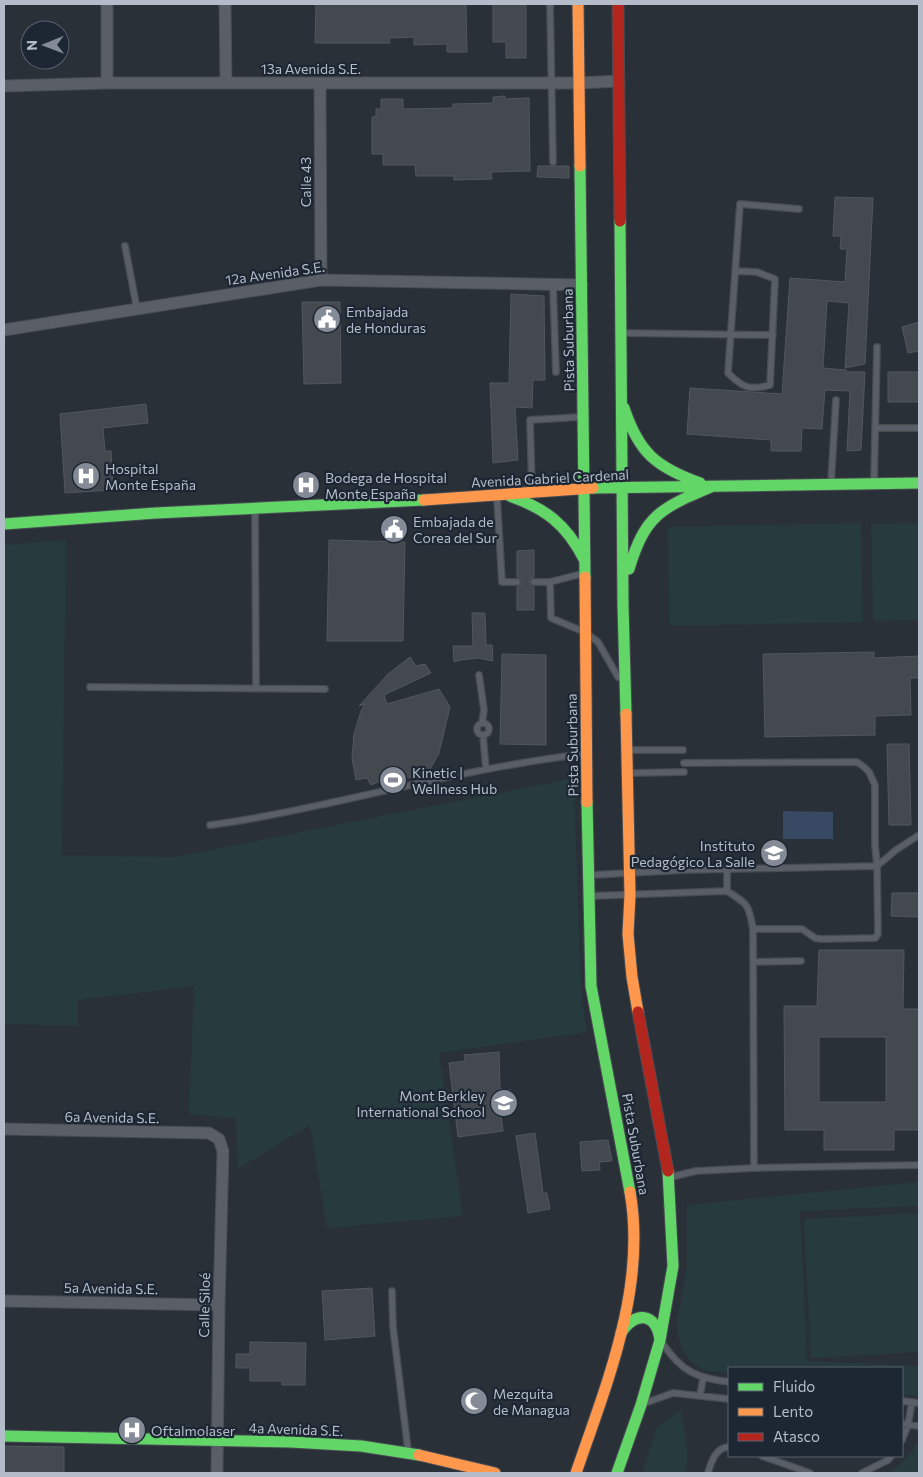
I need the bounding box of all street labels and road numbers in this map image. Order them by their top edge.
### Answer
street label: 13a Avenida S.E. [261,60,361,77]
street label: Calle 43 [297,157,314,207]
street label: 12a Avenida S.E. [224,258,326,288]
street label: Pista Suburbana [559,288,577,392]
street label: Avenida Gabriel Cardenal [470,465,630,491]
street label: Pista Suburbana [563,693,581,797]
street label: Pista Suburbana [619,1092,653,1196]
street label: 6a Avenida S.E. [64,1108,160,1126]
street label: Calle Siloé [195,1272,213,1338]
street label: 5a Avenida S.E. [64,1279,158,1297]
street label: 4a Avenida S.E. [248,1419,344,1439]

